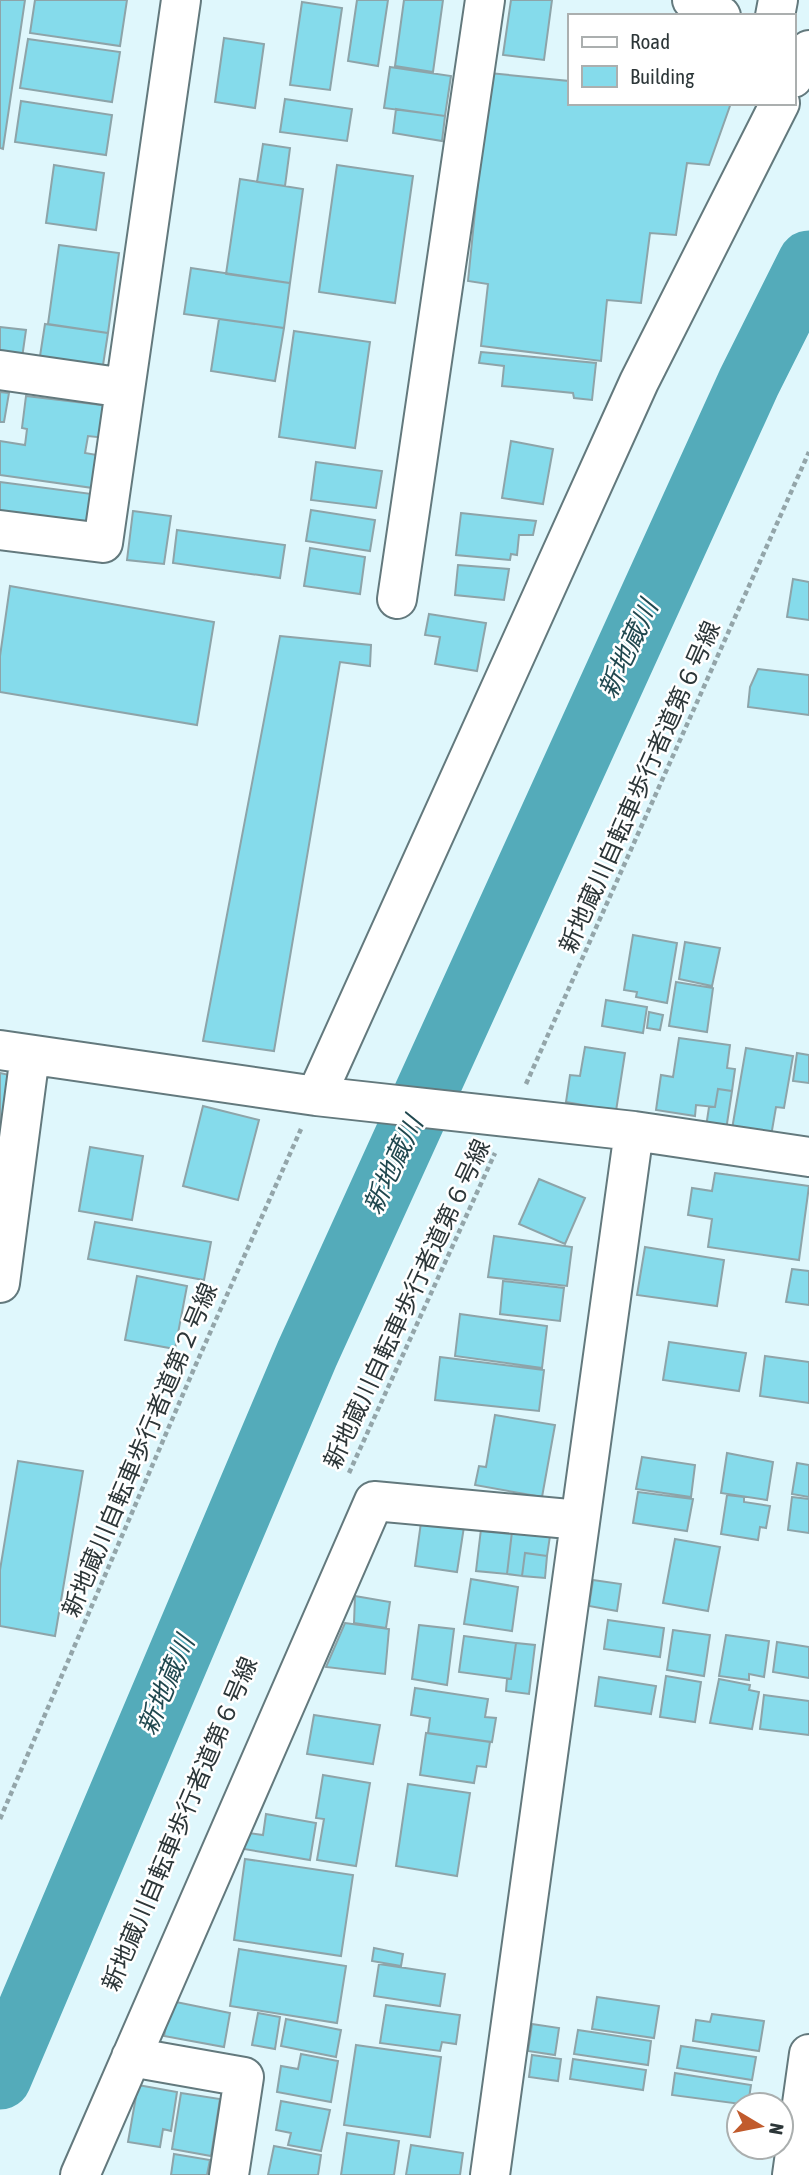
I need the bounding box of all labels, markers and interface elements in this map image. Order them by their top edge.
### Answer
legend [568,14,795,105]
text: Road [630,29,670,53]
text: Building [630,64,694,88]
water label: 新地蔵川 [592,593,665,702]
street label: 新地蔵川自転車歩行者道第６号線 [554,617,725,957]
water label: 新地蔵川 [357,1109,430,1218]
street label: 新地蔵川自転車歩行者道第６号線 [318,1135,495,1473]
street label: 新地蔵川自転車歩行者道第２号線 [57,1279,222,1621]
water label: 新地蔵川 [132,1629,201,1739]
street label: 新地蔵川自転車歩行者道第６号線 [97,1653,262,1995]
north arrow [725,2091,795,2161]
text: N [765,2122,789,2136]

